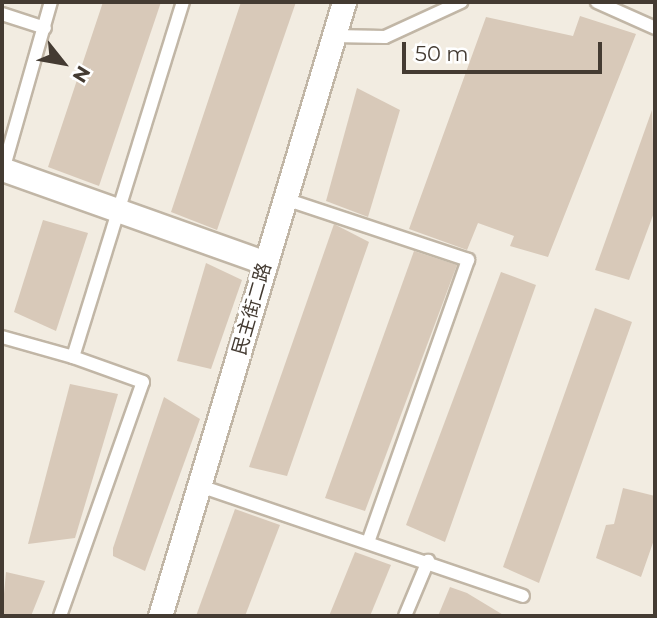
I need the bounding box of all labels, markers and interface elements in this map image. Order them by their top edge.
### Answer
north arrow [28,28,98,98]
scale bar [405,28,604,72]
text: 50 m [415,41,469,66]
text: N [68,62,95,87]
street label: 民主街二路 [228,260,276,358]

